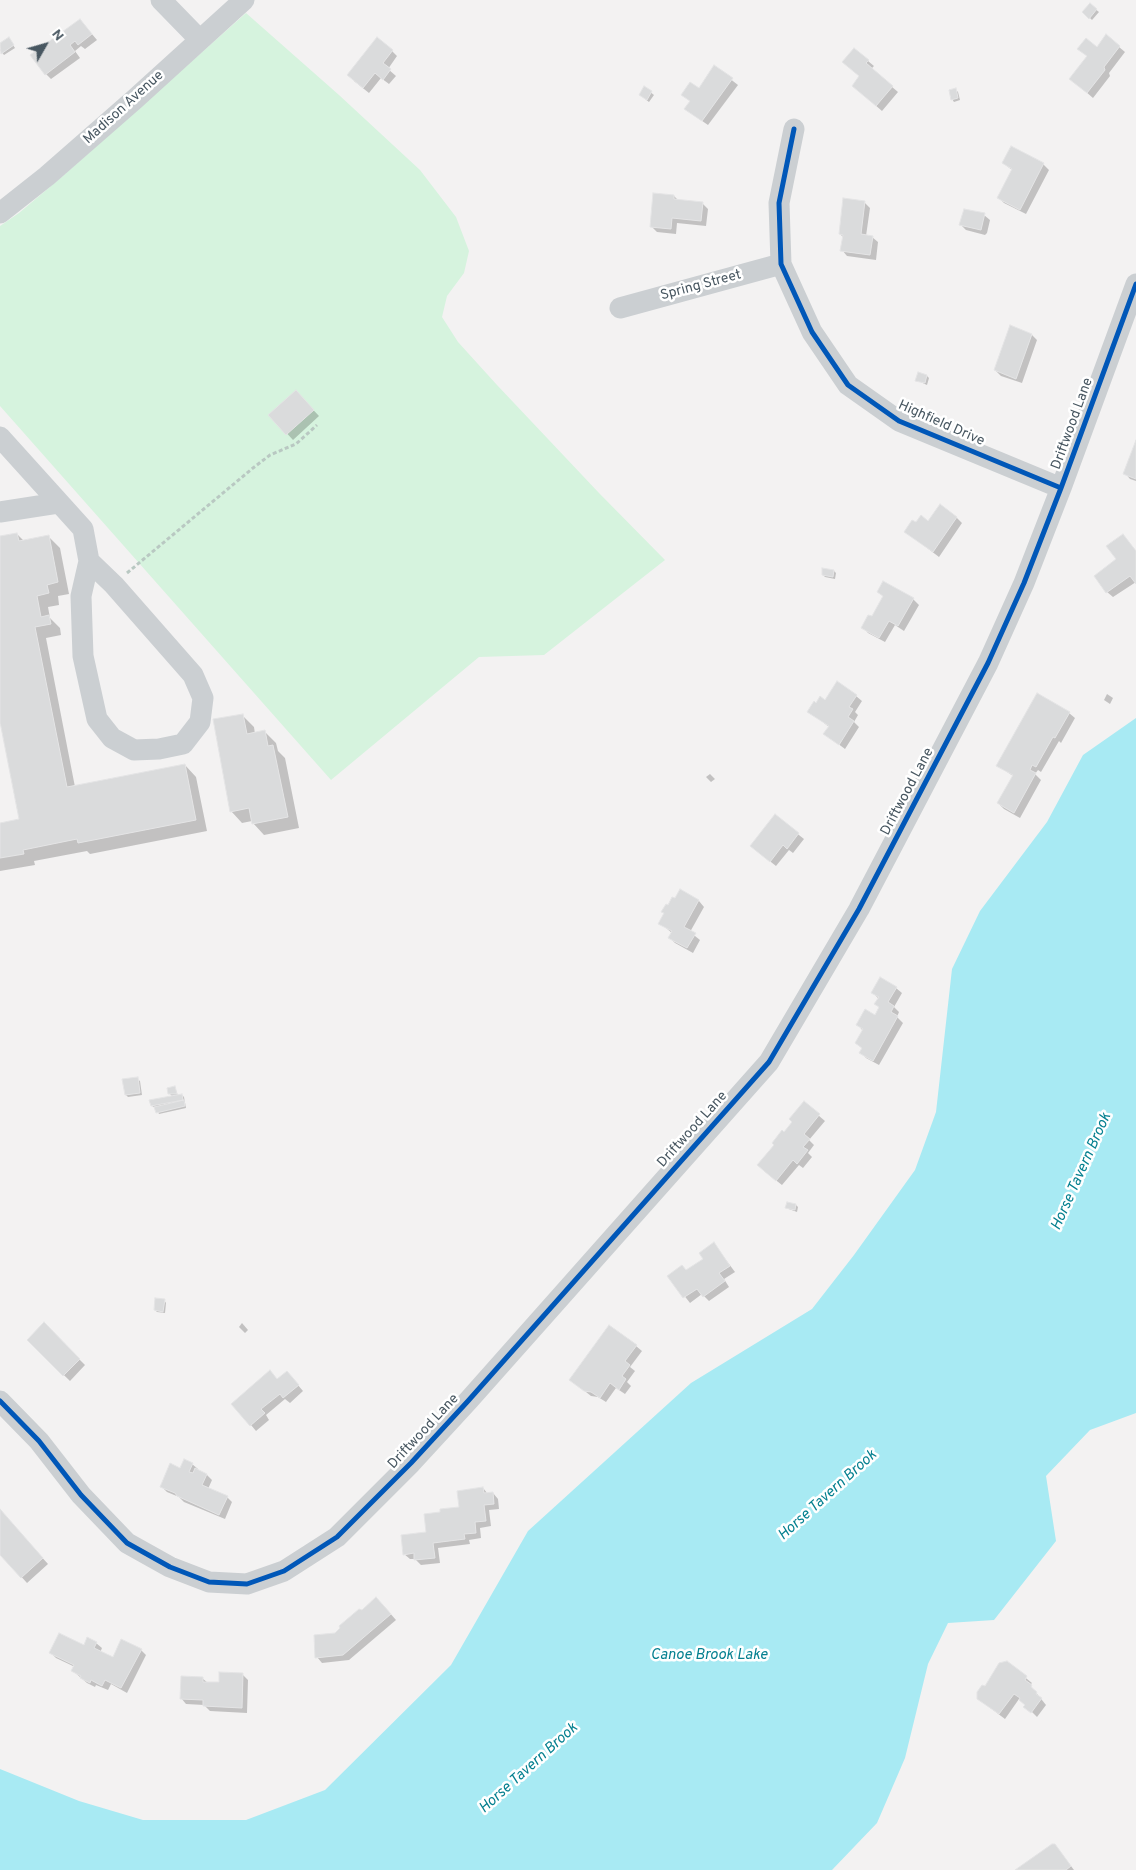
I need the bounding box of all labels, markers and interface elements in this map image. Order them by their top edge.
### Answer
north arrow [20,20,70,70]
text: N [47,26,67,45]
street label: Madison Avenue [80,68,168,148]
street label: Spring Street [659,267,743,305]
street label: Driftwood Lane [1049,376,1097,472]
street label: Highfield Drive [895,397,987,451]
street label: Driftwood Lane [878,745,938,839]
street label: Driftwood Lane [654,1089,732,1171]
water label: Horse Tavern Brook [1048,1110,1116,1234]
street label: Driftwood Lane [385,1391,463,1473]
water label: Horse Tavern Brook [775,1447,881,1545]
water label: Canoe Brook Lake [651,1647,767,1665]
water label: Horse Tavern Brook [476,1720,582,1818]

